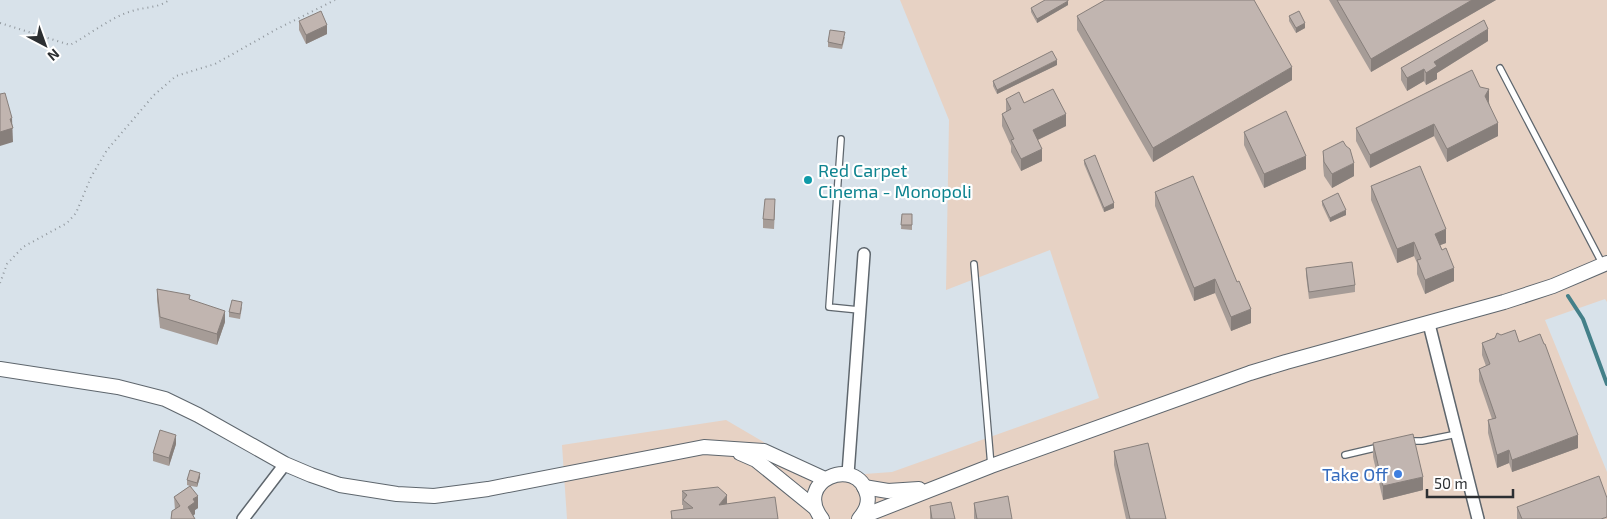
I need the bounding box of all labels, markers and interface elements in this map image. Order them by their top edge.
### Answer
north arrow [20,20,70,70]
text: N [44,45,63,65]
place label: Red Carpet Cinema - Monopoli [818,159,972,202]
marker: Red Carpet Cinema - Monopoli [802,174,814,186]
place label: Take Off [1322,463,1389,485]
scale bar [1427,466,1513,498]
marker: Take Off [1392,468,1404,480]
text: 50 m [1434,474,1468,492]

